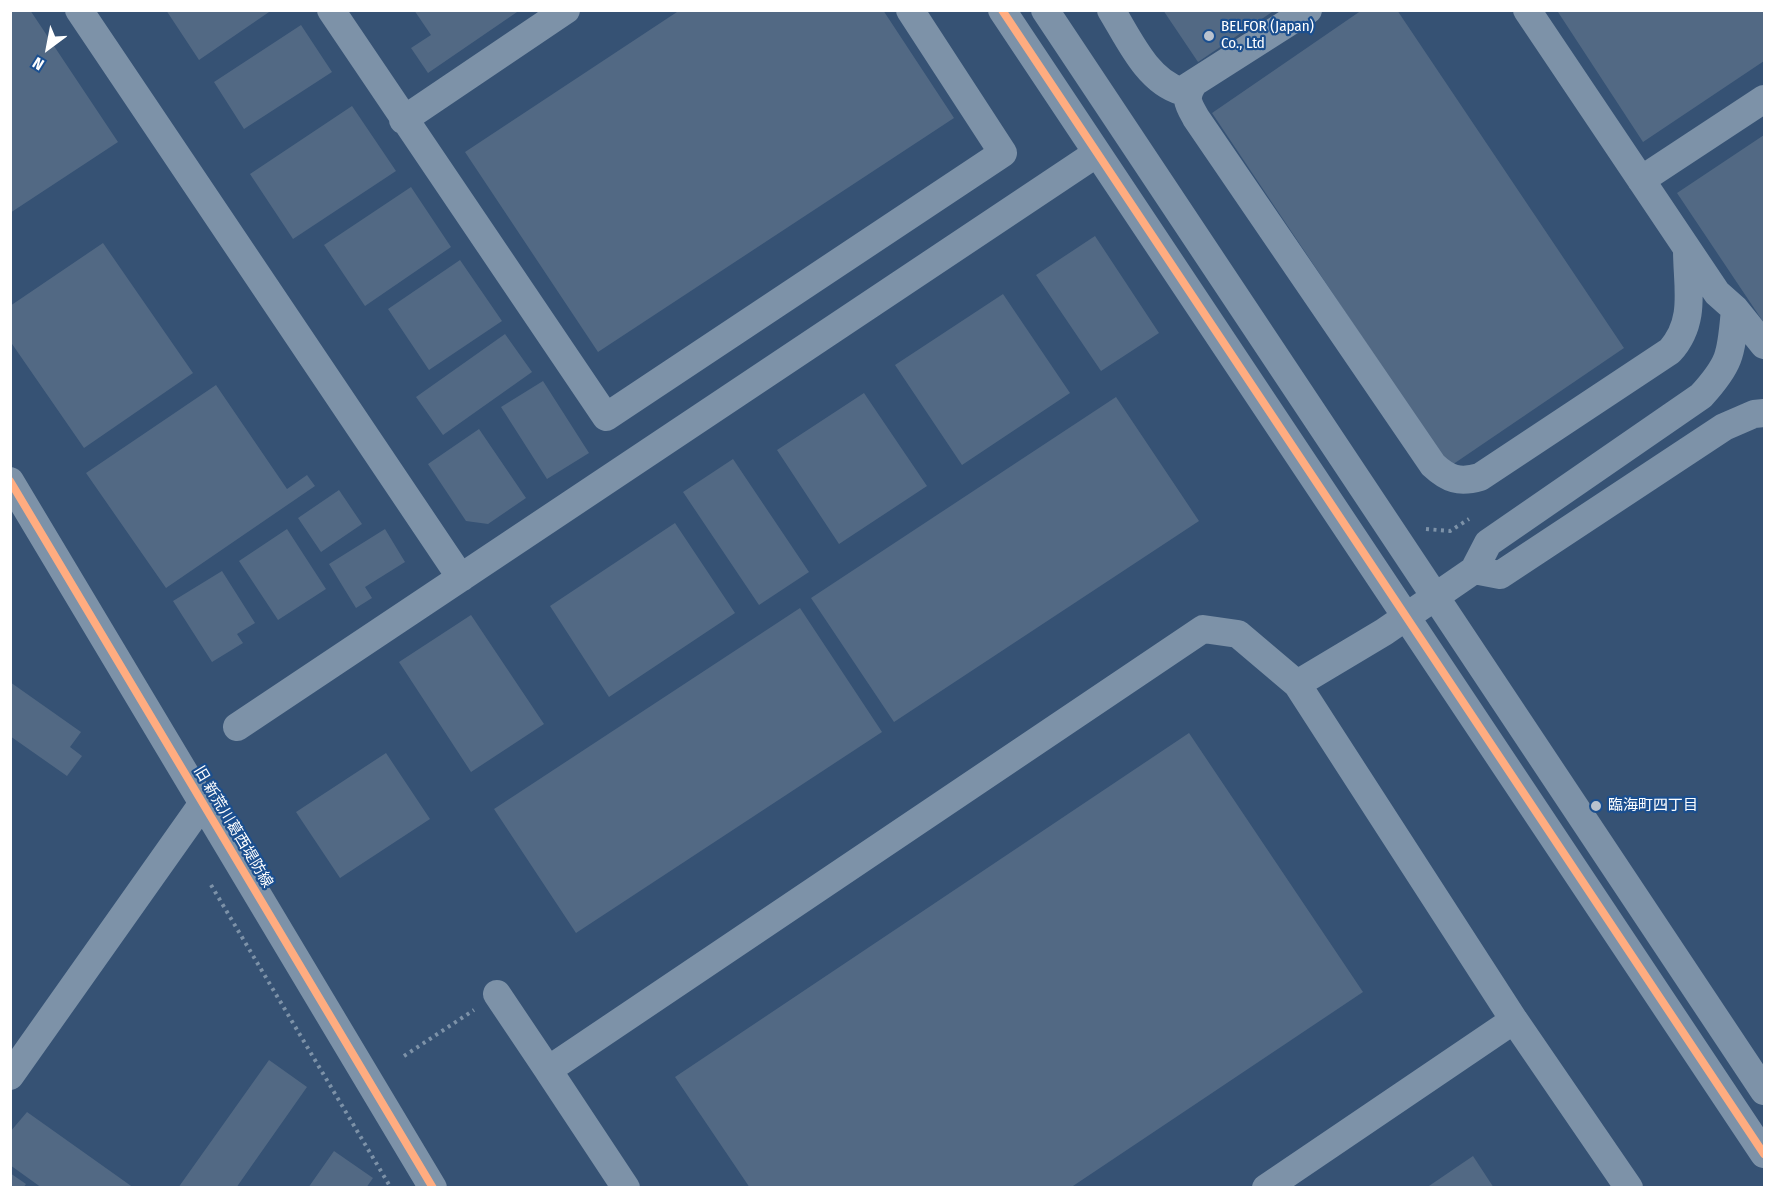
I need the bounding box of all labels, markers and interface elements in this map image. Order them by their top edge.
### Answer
north arrow [18,18,78,78]
place label: BELFOR (Japan) Co., Ltd [1221,18,1314,53]
marker: BELFOR (Japan) Co., Ltd [1202,29,1216,43]
text: N [29,53,47,74]
street label: 旧 新荒川葛西堤防線 [190,763,276,891]
place label: 臨海町四丁目 [1608,797,1698,815]
marker: 臨海町四丁目 [1589,799,1603,813]

